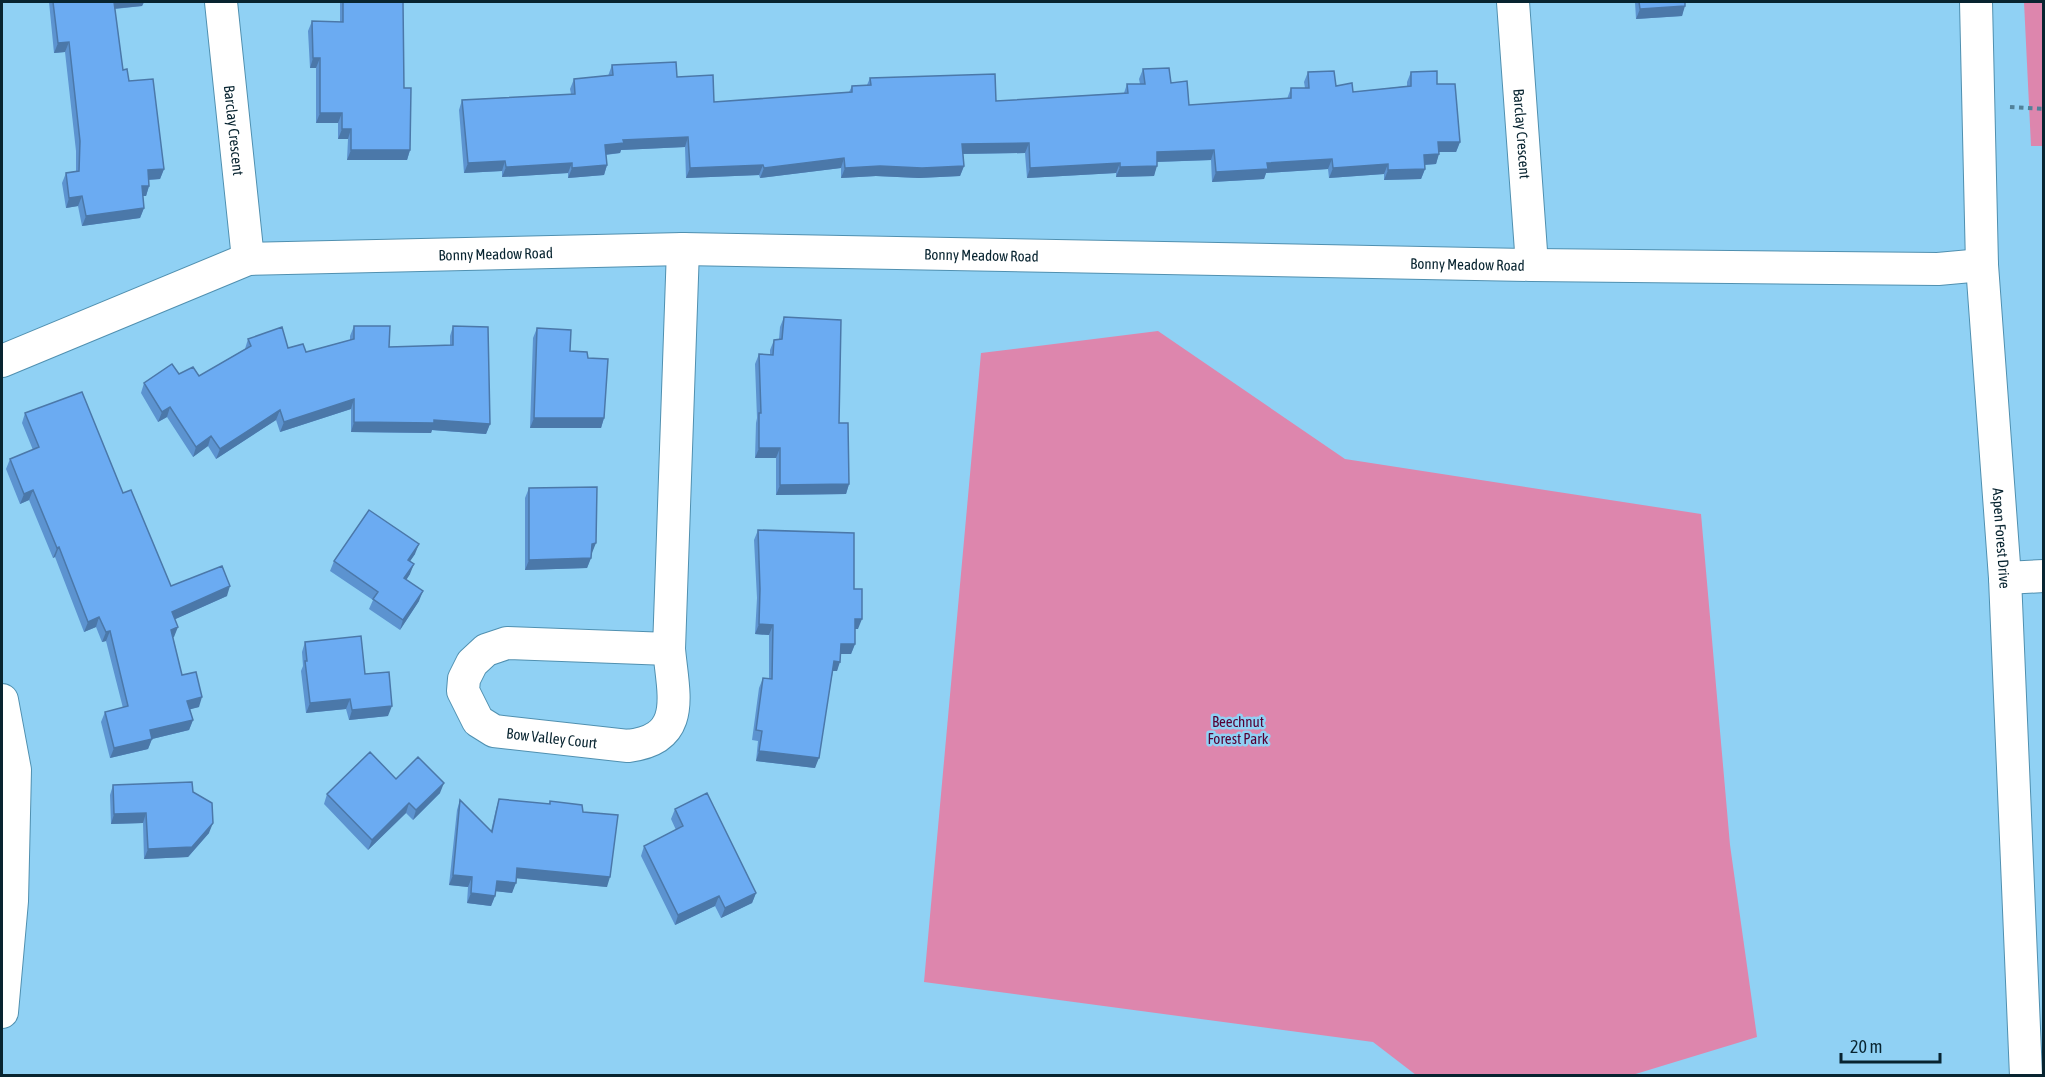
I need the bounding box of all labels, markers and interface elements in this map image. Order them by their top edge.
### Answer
street label: Barclay Crescent [221,84,248,176]
street label: Barclay Crescent [1511,88,1534,179]
street label: Bonny Meadow Road [438,243,553,263]
street label: Bonny Meadow Road [924,245,1039,264]
street label: Bonny Meadow Road [1410,254,1525,273]
street label: Aspen Forest Drive [1990,487,2014,589]
park label: Beechnut Forest Park [1208,713,1269,747]
street label: Bow Valley Court [506,724,598,751]
scale bar [1841,1026,1940,1064]
text: 20 m [1850,1036,1882,1057]

